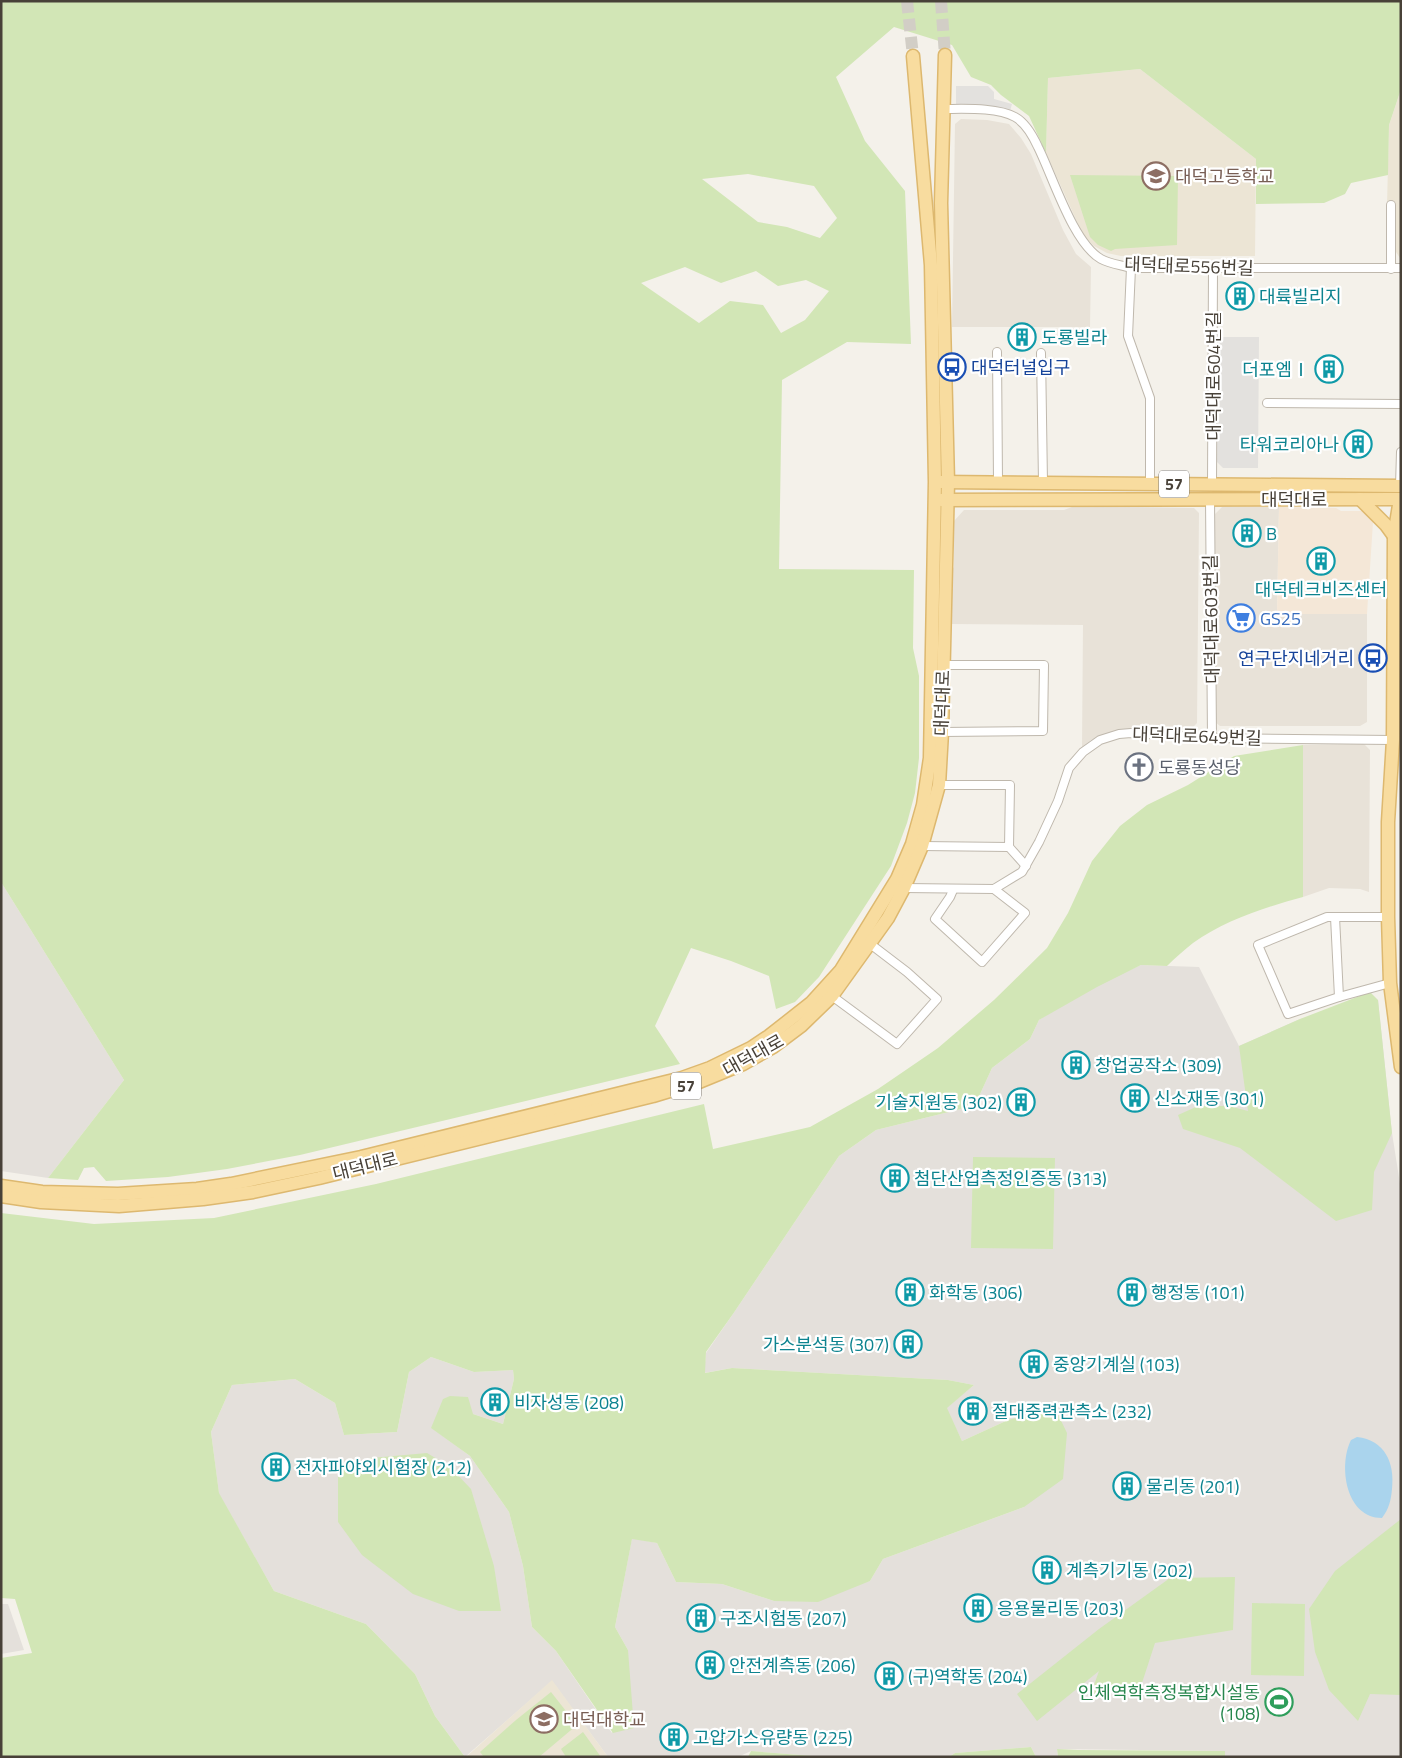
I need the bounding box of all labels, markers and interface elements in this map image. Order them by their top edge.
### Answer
school or university icon: 대덕고등학교 [1141,161,1171,191]
place label: 대덕고등학교 [1175,163,1274,190]
street label: 대덕대로556번길 [1124,250,1254,282]
building icon: 대륙빌리지 [1225,281,1255,311]
place label: 대륙빌리지 [1259,283,1342,310]
street label: 대덕대로604번길 [1200,311,1227,441]
building icon: 도룡빌라 [1007,322,1037,352]
place label: 도룡빌라 [1041,324,1108,351]
bus stop icon: 대덕터널입구 [937,352,967,382]
place label: 대덕터널입구 [971,354,1070,381]
building icon: 더포엠Ⅰ [1314,354,1344,384]
place label: 더포엠Ⅰ [1242,356,1310,383]
building icon: 타워코리아나 [1343,429,1373,459]
place label: 타워코리아나 [1240,431,1339,458]
road number: 57 [1159,470,1189,498]
street label: 대덕대로 [1261,486,1327,513]
building icon: B [1232,518,1262,548]
place label: B [1266,520,1277,547]
building icon: 대덕테크비즈센터 [1306,546,1336,576]
street label: 대덕대로603번길 [1196,554,1226,684]
place label: 대덕테크비즈센터 [1255,576,1387,603]
supermarket icon: GS25 [1226,603,1256,633]
place label: GS25 [1260,605,1301,632]
bus stop icon: 연구단지네거리 [1358,643,1388,673]
place label: 연구단지네거리 [1238,645,1354,672]
street label: 대덕대로 [927,669,957,737]
street label: 대덕대로649번길 [1132,720,1262,752]
church icon: 도룡동성당 [1124,752,1154,782]
place label: 도룡동성당 [1158,754,1241,781]
street label: 대덕대로 [717,1027,789,1083]
building icon: 창업공작소 (309) [1061,1050,1091,1080]
place label: 창업공작소 (309) [1095,1052,1222,1079]
road number: 57 [671,1072,701,1100]
building icon: 신소재동 (301) [1120,1083,1150,1113]
place label: 신소재동 (301) [1154,1085,1264,1112]
building icon: 기술지원동 (302) [1006,1087,1036,1117]
place label: 기술지원동 (302) [875,1089,1002,1116]
street label: 대덕대로 [330,1145,400,1187]
building icon: 첨단산업측정인증동 (313) [880,1163,910,1193]
place label: 첨단산업측정인증동 (313) [914,1165,1107,1192]
building icon: 화학동 (306) [895,1277,925,1307]
building icon: 행정동 (101) [1117,1277,1147,1307]
place label: 화학동 (306) [929,1279,1022,1306]
place label: 행정동 (101) [1151,1279,1244,1306]
building icon: 가스분석동 (307) [893,1329,923,1359]
place label: 가스분석동 (307) [762,1331,889,1358]
building icon: 중앙기계실 (103) [1019,1349,1049,1379]
place label: 중앙기계실 (103) [1053,1351,1180,1378]
building icon: 비자성동 (208) [480,1387,510,1417]
place label: 비자성동 (208) [514,1389,624,1416]
building icon: 절대중력관측소 (232) [958,1396,988,1426]
place label: 절대중력관측소 (232) [992,1398,1152,1425]
building icon: 전자파야외시험장 (212) [261,1452,291,1482]
place label: 전자파야외시험장 (212) [295,1454,471,1481]
building icon: 물리동 (201) [1112,1471,1142,1501]
place label: 물리동 (201) [1146,1473,1239,1500]
building icon: 계측기기동 (202) [1032,1555,1062,1585]
place label: 계측기기동 (202) [1066,1557,1193,1584]
building icon: 응용물리동 (203) [963,1593,993,1623]
place label: 응용물리동 (203) [997,1595,1124,1622]
building icon: 구조시험동 (207) [686,1603,716,1633]
place label: 구조시험동 (207) [720,1605,847,1632]
building icon: 안전계측동 (206) [695,1650,725,1680]
place label: 안전계측동 (206) [729,1652,856,1679]
building icon: (구)역학동 (204) [874,1661,904,1691]
place label: (구)역학동 (204) [908,1663,1027,1690]
place label: 인체역학측정복합시설동 (108) [1078,1679,1260,1727]
sports icon: 인체역학측정복합시설동 (108) [1264,1687,1294,1717]
school or university icon: 대덕대학교 [529,1704,559,1734]
place label: 대덕대학교 [563,1706,646,1733]
building icon: 고압가스유량동 (225) [659,1722,689,1752]
place label: 고압가스유량동 (225) [693,1724,853,1751]

